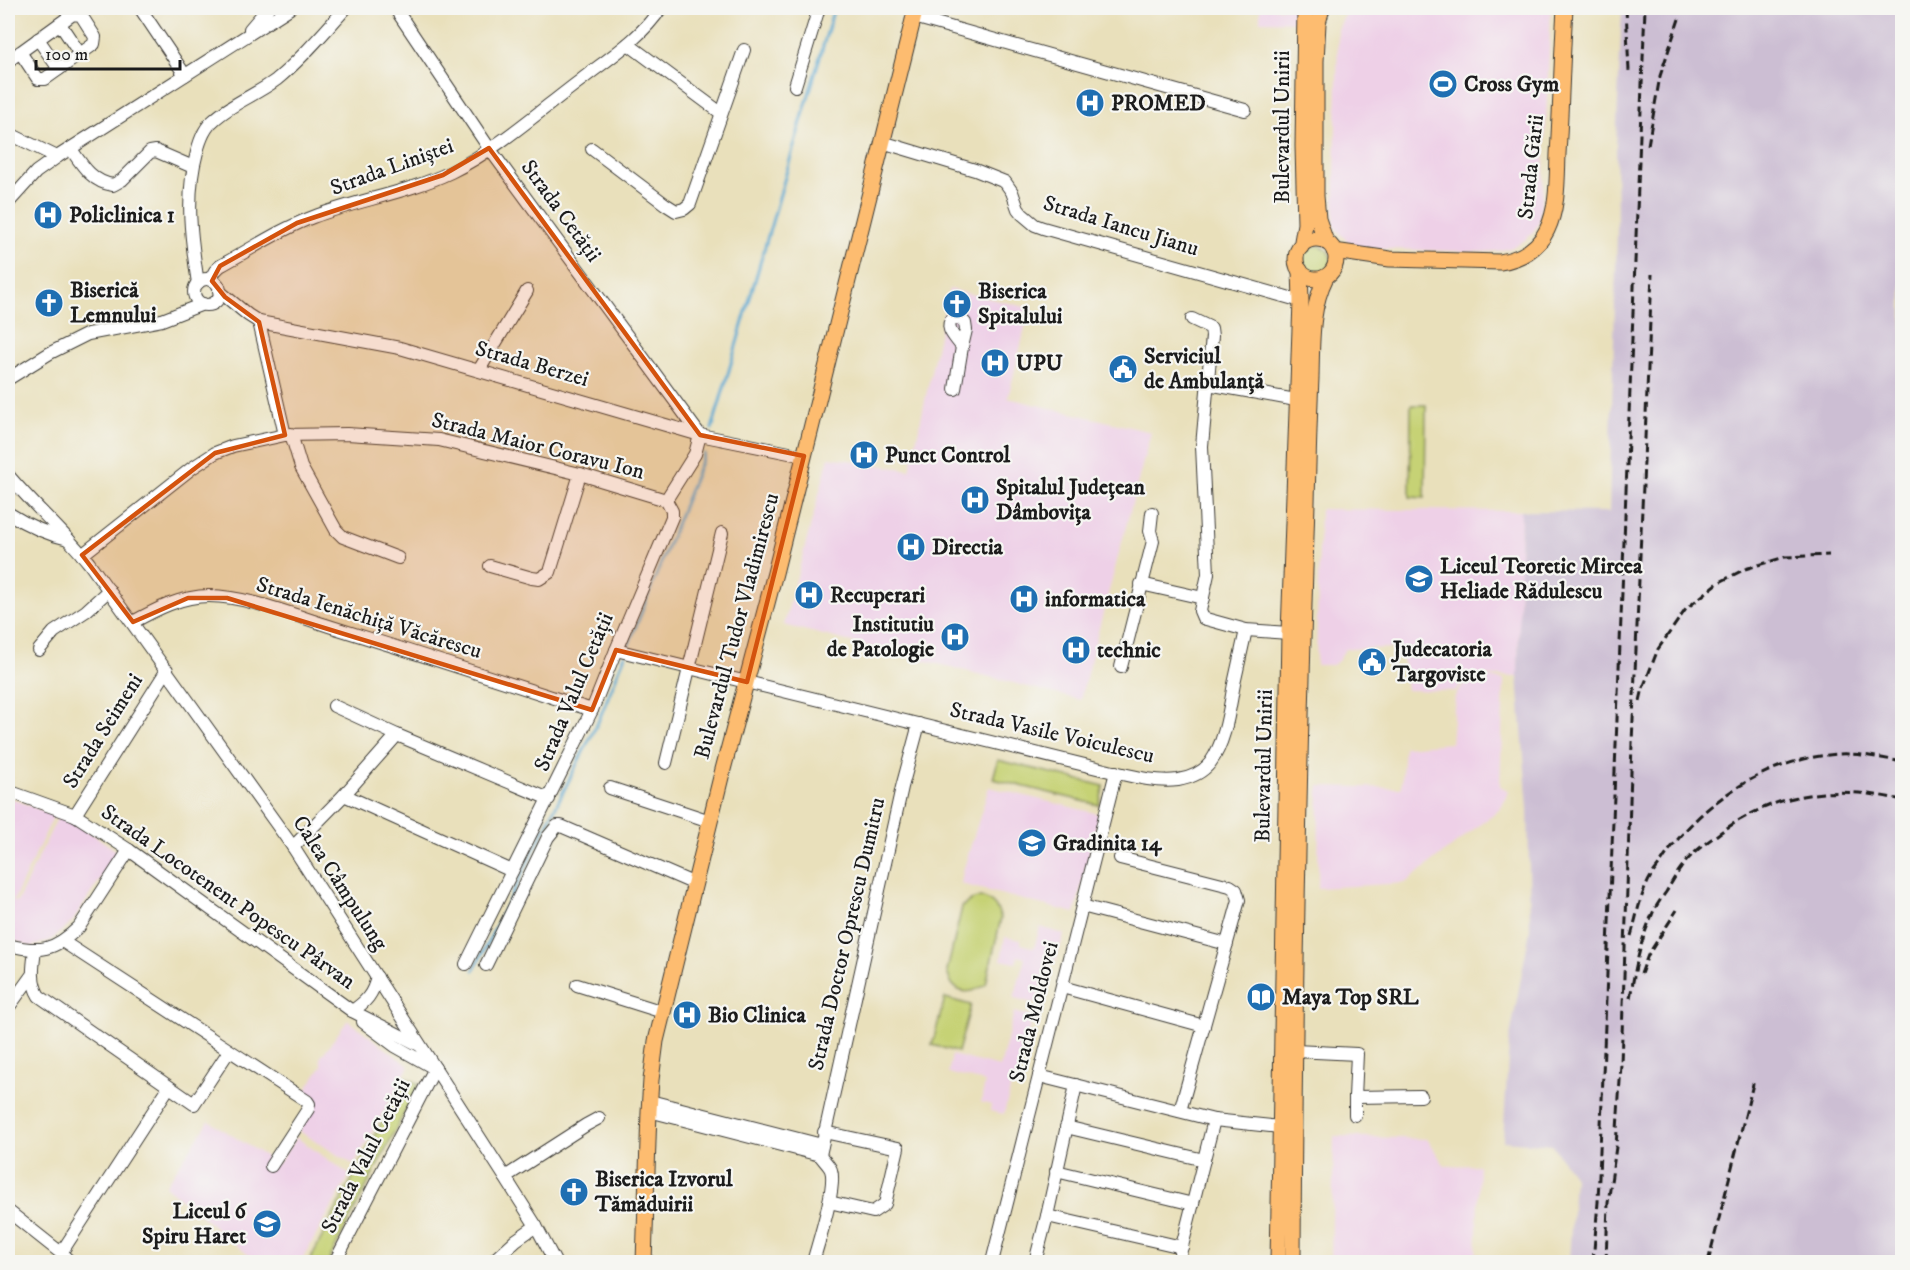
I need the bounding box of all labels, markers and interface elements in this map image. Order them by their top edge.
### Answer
scale bar [36,33,180,71]
text: 100 m [45,44,88,66]
street label: Bulevardul Unirii [1269,50,1296,204]
sports icon: Cross Gym [1427,68,1459,100]
place label: Cross Gym [1464,71,1560,98]
hospital icon: PROMED [1074,87,1106,119]
place label: PROMED [1111,90,1206,117]
street label: Strada Gării [1512,113,1550,221]
street label: Strada Liniștei [327,132,457,202]
street label: Strada Cetății [515,155,607,267]
street label: Strada Iancu Jianu [1040,190,1202,262]
hospital icon: Policlinica 1 [32,199,64,231]
place label: Policlinica 1 [69,202,175,229]
place label: Biserică Lemnului [70,277,157,329]
place label: Biserica Spitalului [978,278,1063,330]
church icon: Biserică Lemnului [33,287,65,319]
church icon: Biserica Spitalului [941,288,973,320]
street label: Strada Berzei [472,335,592,393]
place label: Serviciul de Ambulanță [1144,343,1265,395]
hospital icon: UPU [979,347,1011,379]
place label: UPU [1016,350,1063,377]
public building icon: Serviciul de Ambulanță [1107,353,1139,385]
street label: Strada Maior Coravu Ion [429,406,648,486]
hospital icon: Punct Control [848,439,880,471]
place label: Punct Control [885,442,1011,469]
place label: Spitalul Județean Dâmbovița [996,474,1146,526]
hospital icon: Spitalul Județean Dâmbovița [959,484,991,516]
street label: Bulevardul Tudor Vladimirescu [688,490,786,762]
hospital icon: Directia [895,531,927,563]
place label: Directia [932,534,1004,561]
place label: Liceul Teoretic Mircea Heliade Rădulescu [1440,553,1643,605]
school or university icon: Liceul Teoretic Mircea Heliade Rădulescu [1403,563,1435,595]
street label: Strada Ienăchiță Văcărescu [253,571,485,665]
hospital icon: Recuperari [793,579,825,611]
place label: Recuperari [830,582,926,609]
hospital icon: informatica [1008,583,1040,615]
place label: informatica [1045,586,1146,613]
street label: Strada Valul Cetății [528,608,620,776]
place label: Institutiu de Patologie [827,611,934,663]
hospital icon: Institutiu de Patologie [939,621,971,653]
hospital icon: technic [1060,634,1092,666]
place label: Judecatoria Targoviste [1390,636,1492,688]
place label: technic [1097,637,1161,664]
public building icon: Judecatoria Targoviste [1356,646,1388,678]
street label: Strada Seimeni [57,669,149,793]
street label: Bulevardul Unirii [1249,689,1279,843]
street label: Strada Vasile Voiculescu [947,696,1157,770]
street label: Strada Doctor Oprescu Dumitru [802,795,892,1073]
street label: Strada Locotenent Popescu Pârvan [96,799,361,996]
street label: Calea Câmpulung [286,811,394,956]
school or university icon: Gradinita 14 [1016,827,1048,859]
place label: Gradinita 14 [1053,830,1163,857]
street label: Strada Moldovei [1003,939,1065,1085]
library icon: Maya Top SRL [1245,981,1277,1013]
place label: Maya Top SRL [1282,984,1419,1011]
hospital icon: Bio Clinica [671,999,703,1031]
place label: Bio Clinica [708,1002,806,1029]
street label: Strada Valul Cetății [315,1074,417,1238]
place label: Biserica Izvorul Tămăduirii [594,1166,733,1218]
church icon: Biserica Izvorul Tămăduirii [558,1176,590,1208]
place label: Liceul 6 Spiru Haret [142,1198,248,1250]
school or university icon: Liceul 6 Spiru Haret [251,1208,283,1240]

